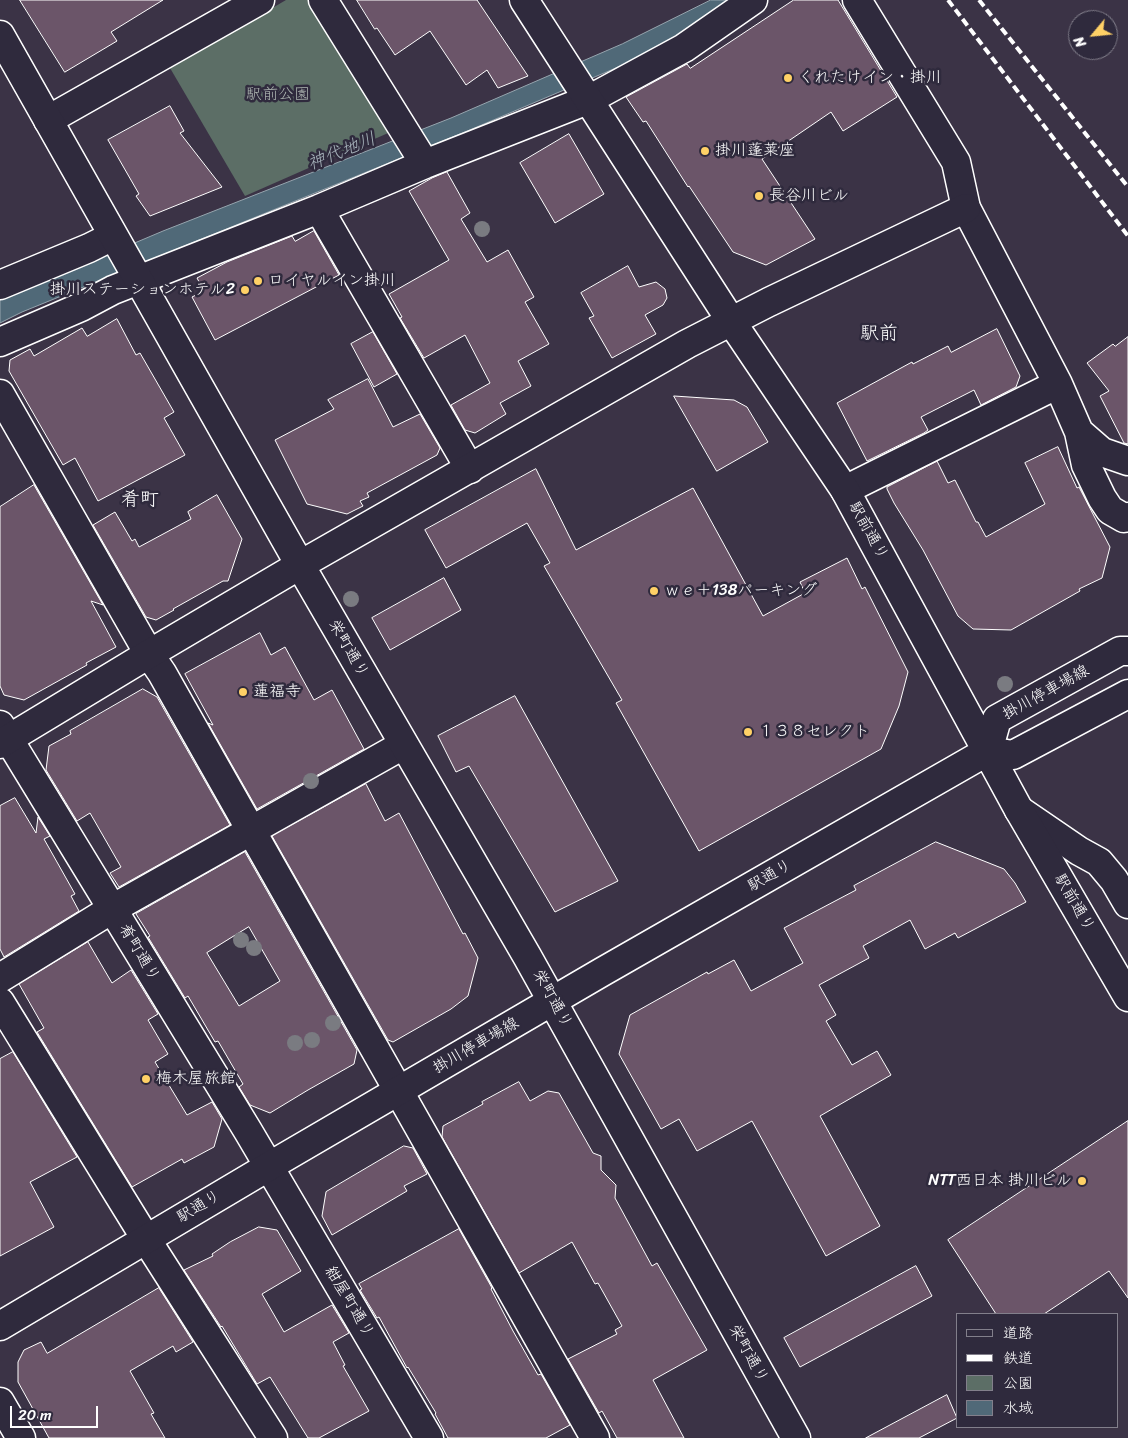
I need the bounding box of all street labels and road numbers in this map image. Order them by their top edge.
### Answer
street label: 駅前通り [844,498,892,564]
street label: 栄町通り [324,616,372,682]
street label: 掛川停車場線 [999,661,1093,725]
street label: 駅通り [744,856,796,896]
street label: 駅前通り [1050,870,1098,936]
street label: 肴町通り [114,921,164,985]
street label: 栄町通り [528,966,576,1032]
street label: 掛川停車場線 [430,1014,522,1078]
street label: 駅通り [173,1186,225,1228]
street label: 紺屋町通リ [320,1263,378,1341]
street label: 栄町通り [724,1321,772,1387]

